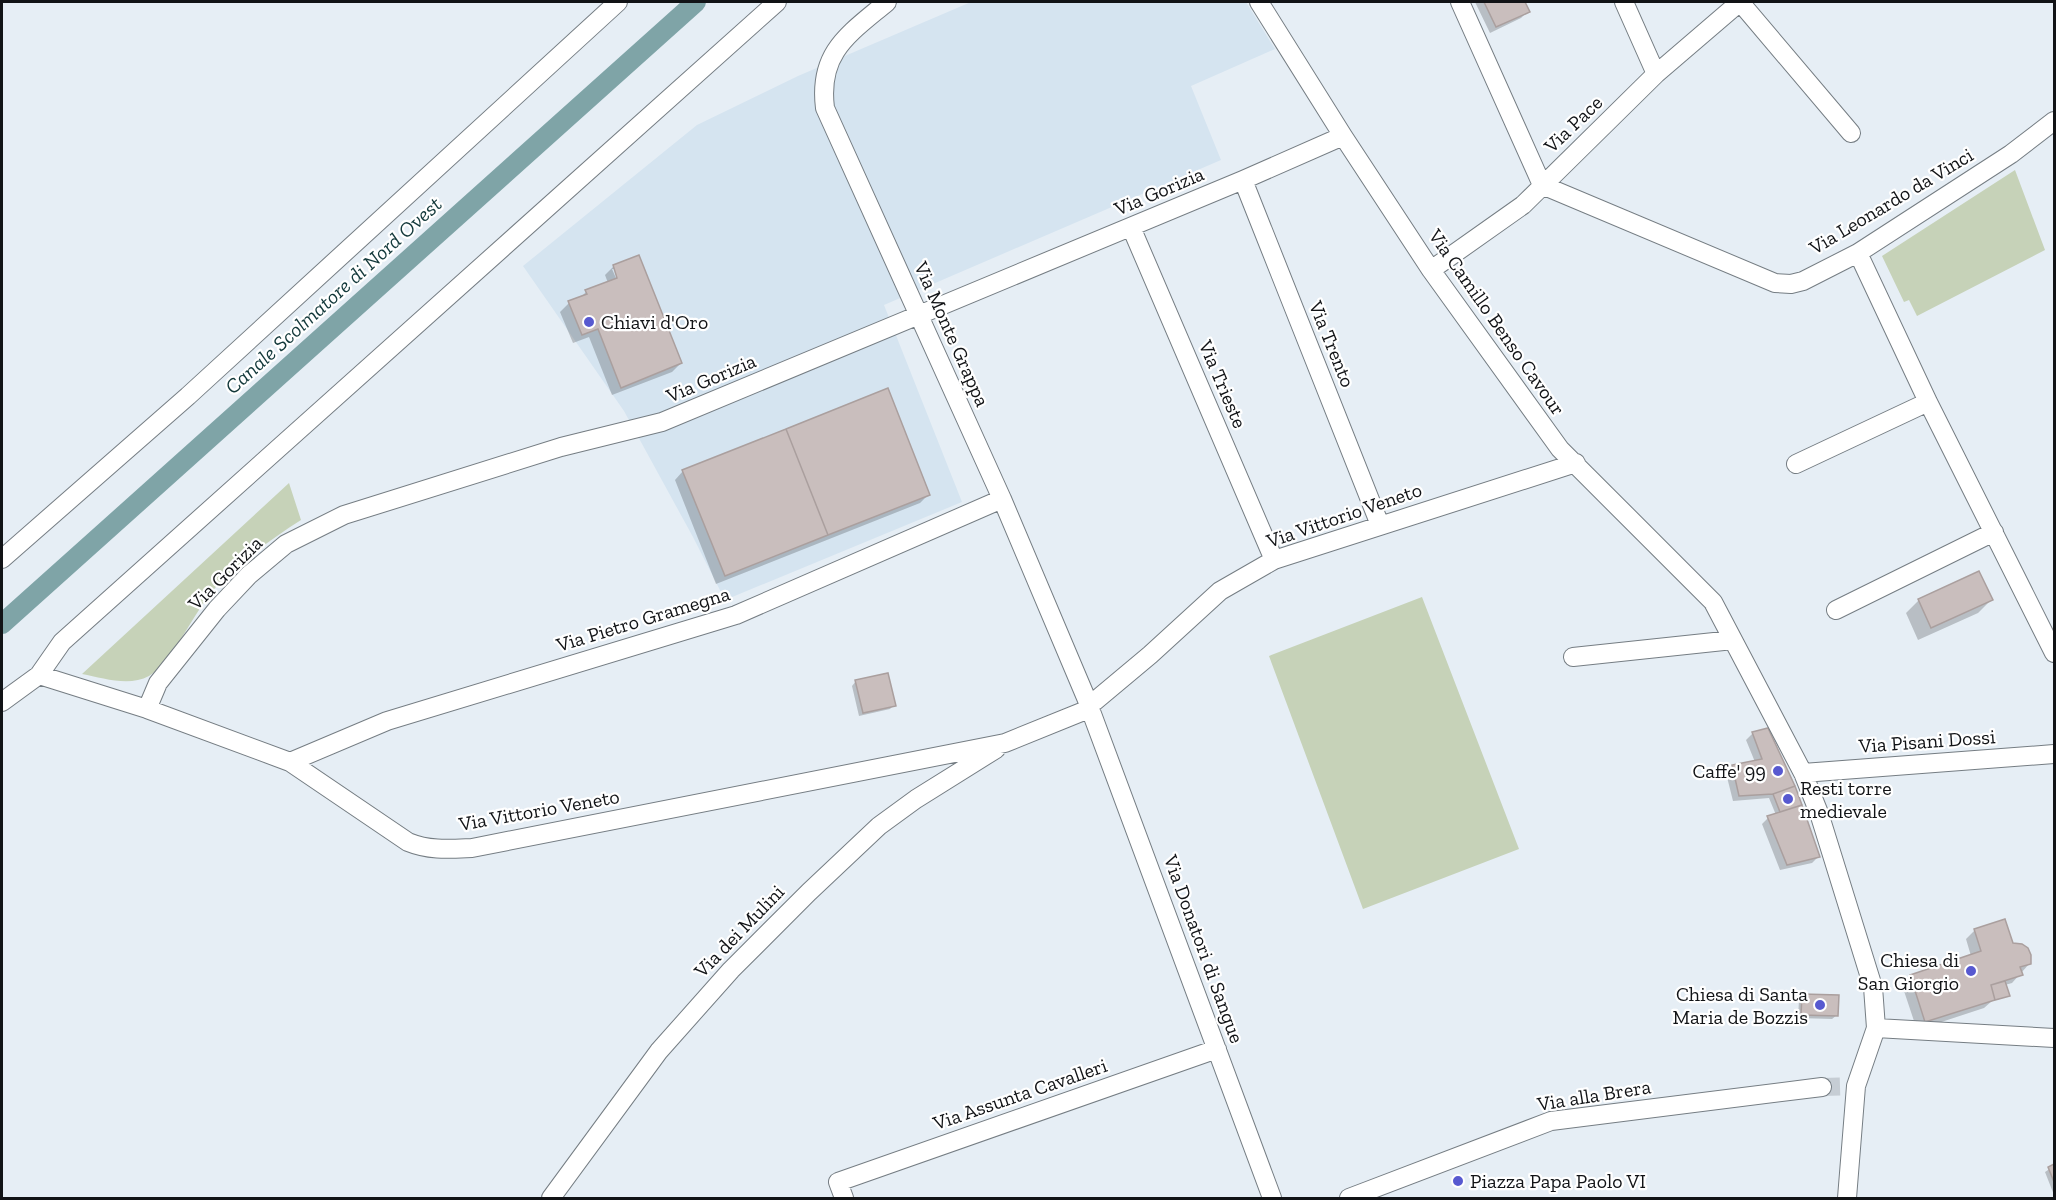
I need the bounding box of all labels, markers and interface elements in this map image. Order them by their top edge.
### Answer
street label: Via Pace [1538,90,1607,158]
street label: Via Leonardo da Vinci [1804,142,1978,260]
street label: Via Gorizia [1110,161,1208,221]
water label: Canale Scolmatore di Nord Ovest [220,191,446,399]
street label: Via Camillo Benso Cavour [1423,224,1570,420]
street label: Via Monte Grappa [909,257,995,411]
street label: Via Trento [1303,296,1360,391]
place label: Chiavi d'Oro [601,310,708,334]
marker: Chiavi d'Oro [582,315,596,329]
street label: Via Trieste [1193,336,1252,432]
street label: Via Gorizia [662,348,760,408]
street label: Via Vittorio Veneto [1262,477,1425,553]
street label: Via Gorizia [182,531,267,616]
street label: Via Pietro Gramegna [552,581,733,657]
street label: Via Pisani Dossi [1857,724,1997,758]
place label: Caffe' 99 [1692,759,1766,783]
marker: Caffe' 99 [1771,764,1785,778]
place label: Resti torre medievale [1800,776,1892,823]
street label: Via Vittorio Veneto [456,784,621,836]
marker: Resti torre medievale [1781,792,1795,806]
street label: Via Donatori di Sangue [1158,851,1249,1046]
street label: Via dei Mulini [688,879,789,983]
place label: Chiesa di San Giorgio [1858,948,1959,995]
marker: Chiesa di San Giorgio [1964,964,1978,978]
place label: Chiesa di Santa Maria de Bozzis [1673,982,1808,1029]
marker: Chiesa di Santa Maria de Bozzis [1813,998,1827,1012]
street label: Via Assunta Cavalleri [929,1053,1111,1135]
street label: Via alla Brera [1534,1074,1653,1116]
place label: Piazza Papa Paolo VI [1470,1169,1646,1193]
marker: Piazza Papa Paolo VI [1451,1174,1465,1188]

